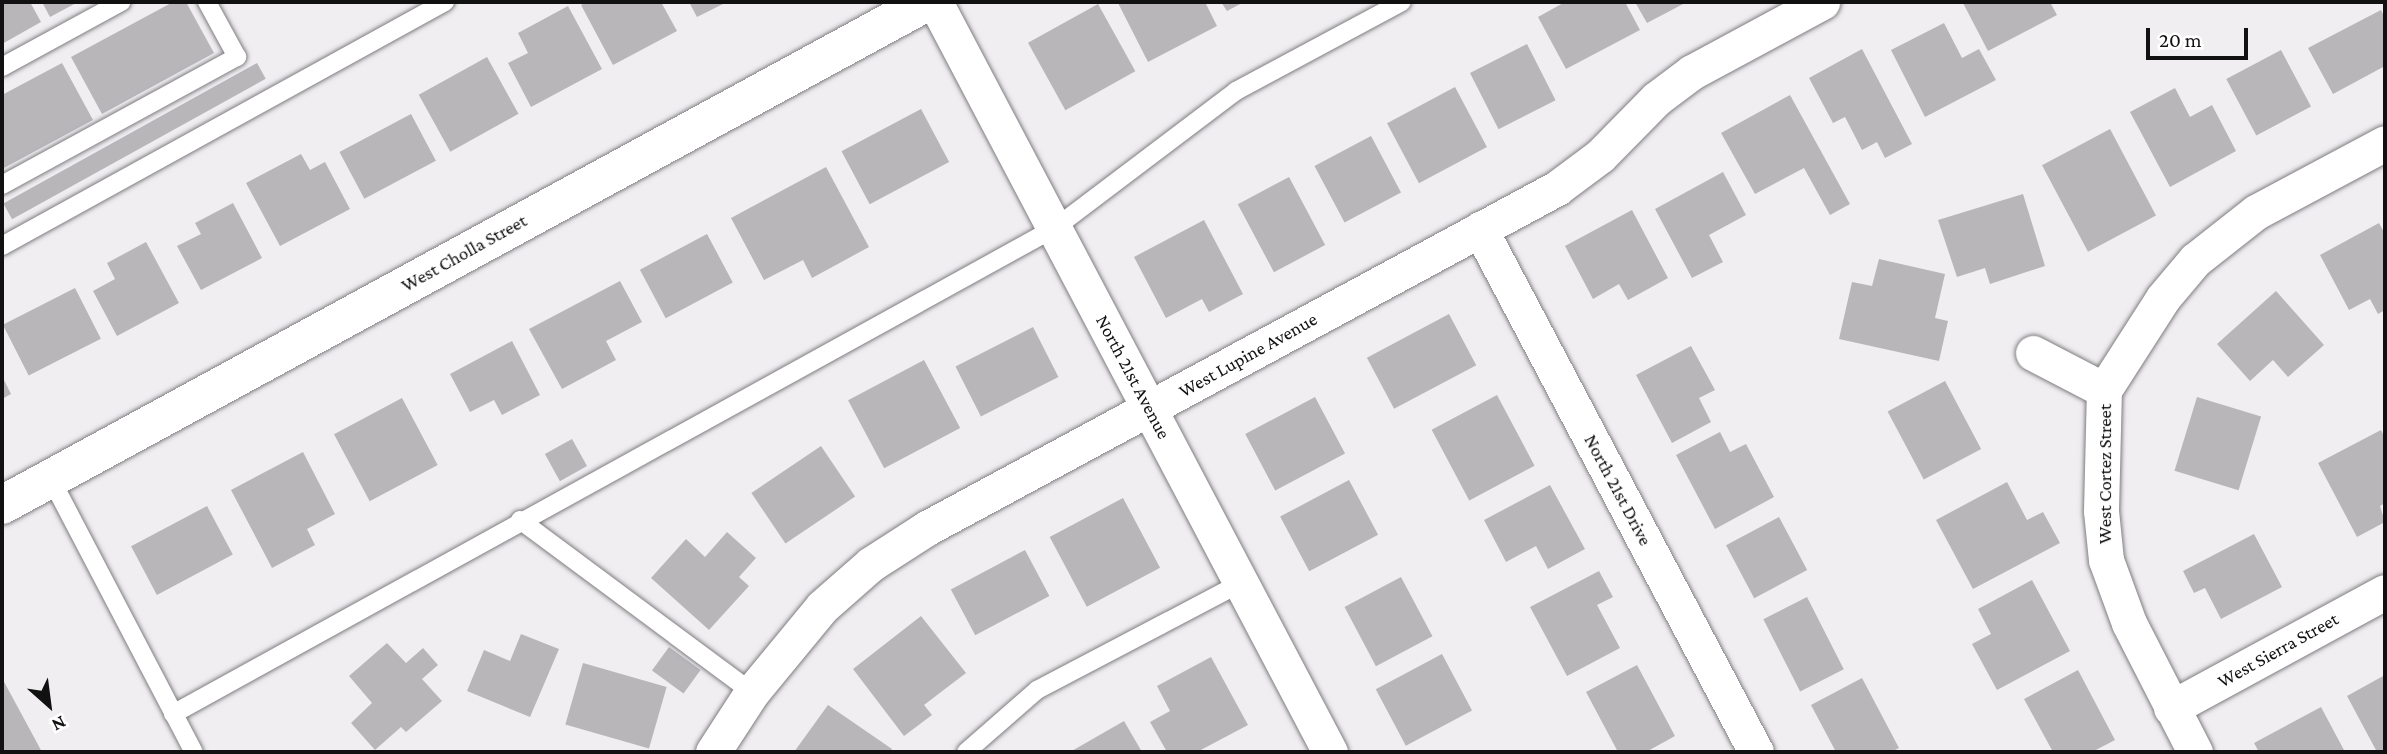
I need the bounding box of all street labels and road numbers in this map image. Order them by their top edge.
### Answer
street label: West Cholla Street [397,209,531,297]
street label: West Lupine Avenue [1175,308,1321,402]
street label: North 21st Avenue [1091,311,1175,443]
street label: West Cortez Street [2094,404,2116,544]
street label: North 21st Drive [1579,431,1657,549]
street label: West Sierra Street [2214,607,2342,693]

